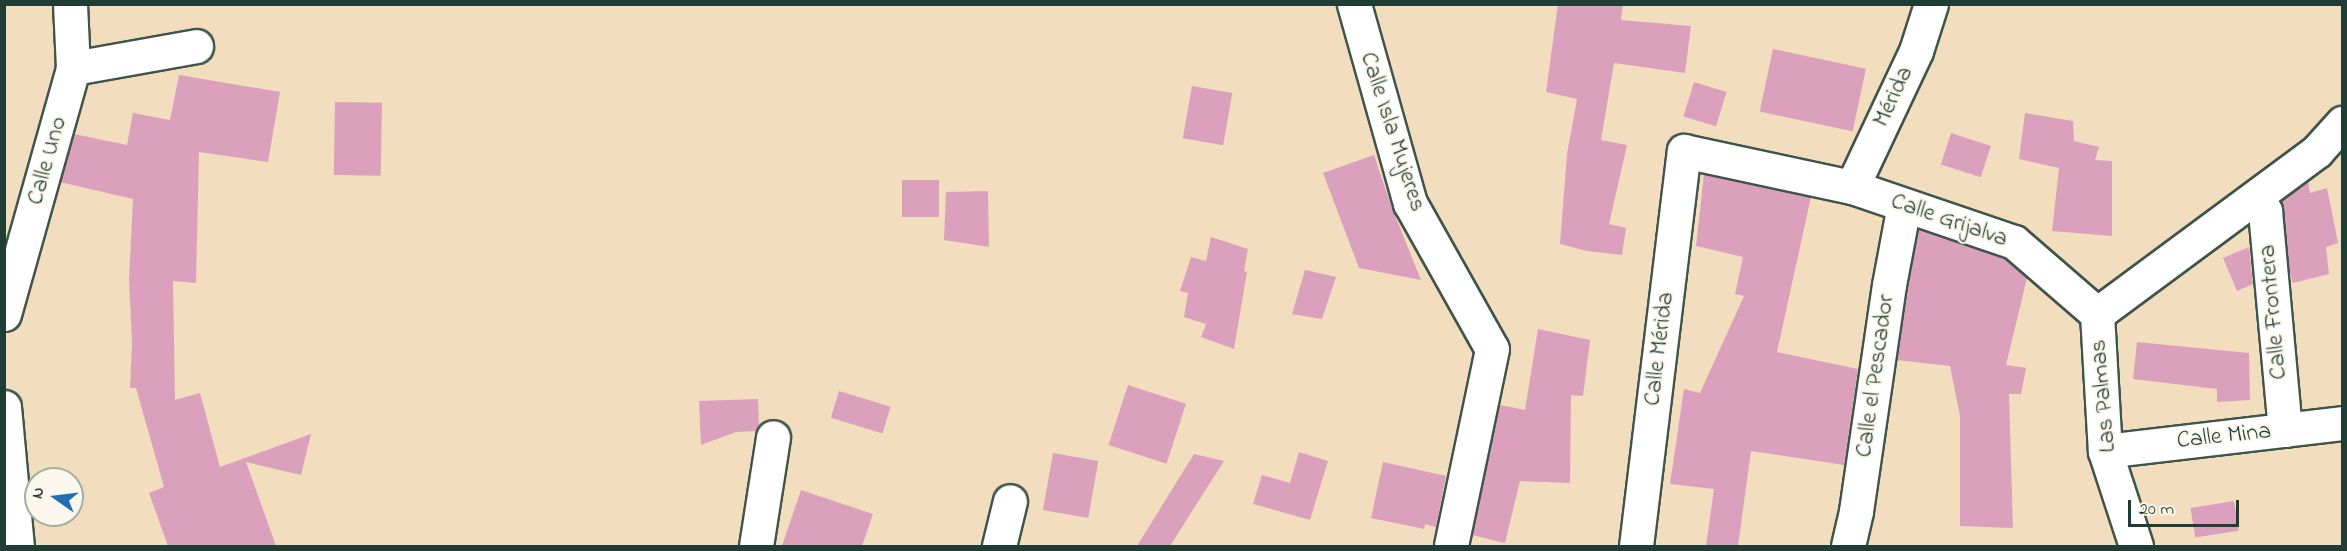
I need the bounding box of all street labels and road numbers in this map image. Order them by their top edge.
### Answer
street label: Calle Isla Mujeres [1353,49,1431,215]
street label: Mérida [1868,62,1920,132]
street label: Calle Uno [22,114,74,208]
street label: Calle Grijalva [1887,188,2011,254]
street label: Calle Frontera [2254,243,2294,381]
street label: Calle Mérida [1639,290,1681,408]
street label: Calle el Pescador [1850,293,1902,459]
street label: Las Palmas [2085,338,2123,454]
street label: Calle Mina [2175,418,2273,456]

